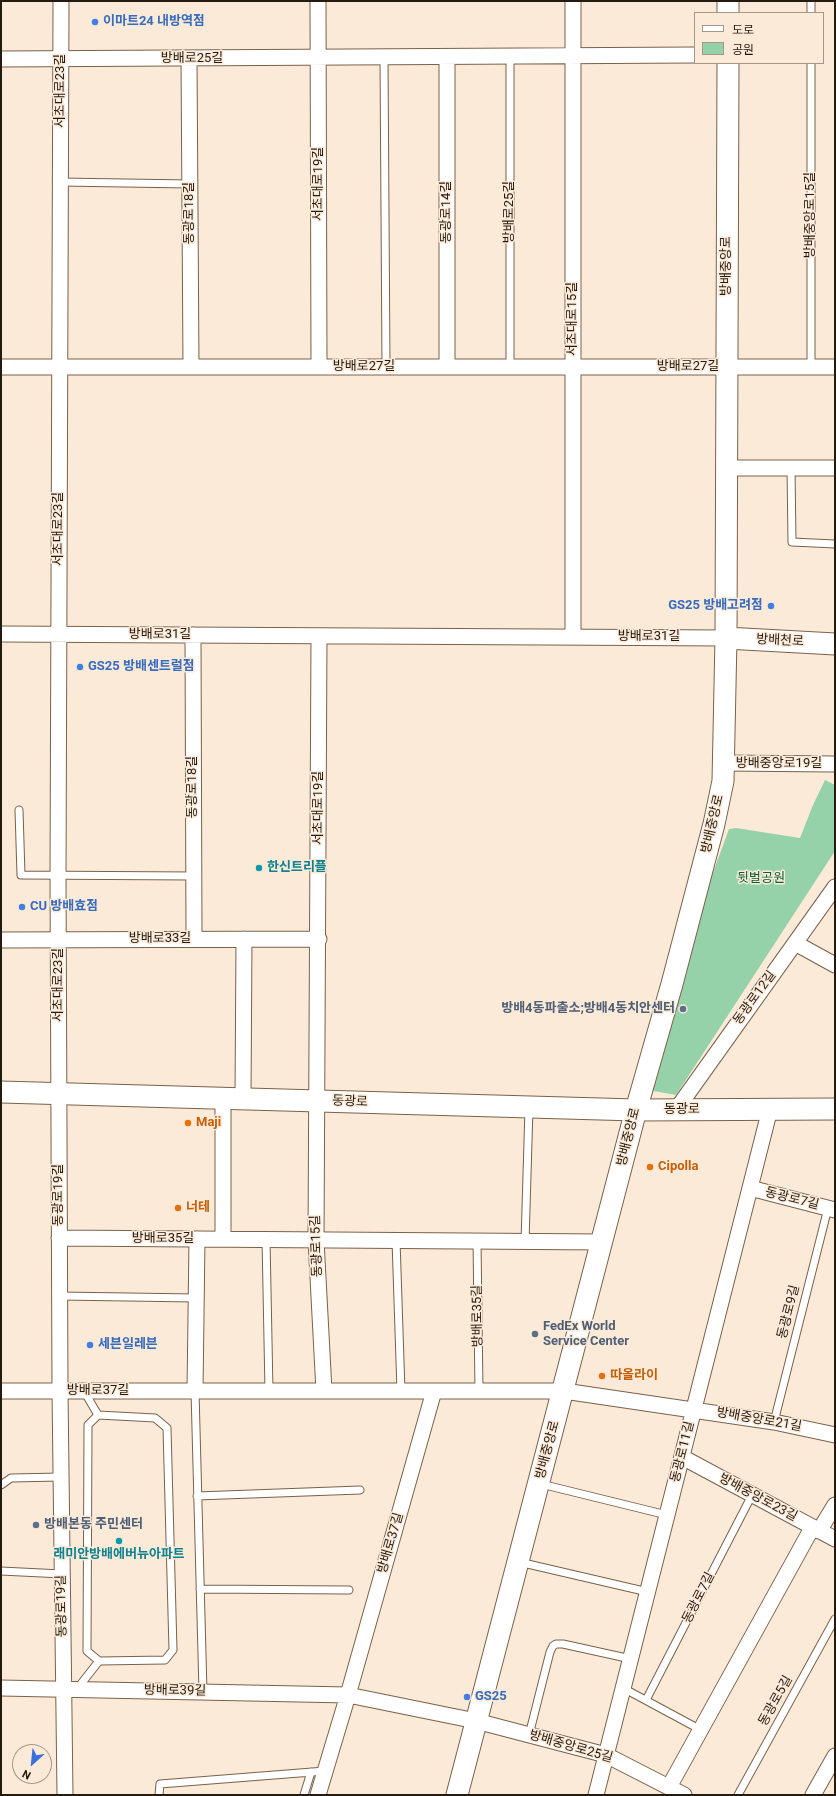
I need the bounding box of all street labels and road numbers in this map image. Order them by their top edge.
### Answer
street label: 방배로25길 [161,51,223,67]
street label: 서초대로23길 [53,54,69,128]
street label: 서초대로19길 [311,147,327,221]
street label: 방배중앙로15길 [803,172,819,258]
street label: 동광로14길 [439,181,455,243]
street label: 방배로25길 [502,181,518,243]
street label: 동광로18길 [182,182,198,244]
street label: 방배중앙로 [719,236,735,296]
street label: 서초대로15길 [565,282,581,356]
street label: 방배로27길 [333,359,395,375]
street label: 방배로27길 [657,359,719,375]
street label: 서초대로23길 [51,492,67,566]
street label: 방배로31길 [129,627,191,643]
street label: 방배로31길 [618,629,680,645]
street label: 방배천로 [756,632,804,650]
street label: 동광로18길 [185,756,201,818]
street label: 방배중앙로19길 [736,756,822,772]
street label: 서초대로19길 [311,771,327,845]
street label: 방배중앙로 [699,793,727,855]
street label: 방배로33길 [129,931,191,947]
street label: 서초대로23길 [51,948,67,1022]
street label: 동광로12길 [730,968,780,1028]
street label: 동광로 [332,1094,368,1110]
street label: 동광로 [664,1102,700,1118]
street label: 방배중앙로 [614,1106,644,1168]
street label: 동광로19길 [51,1164,67,1226]
street label: 동광로7길 [763,1185,821,1213]
street label: 동광로15길 [308,1215,326,1277]
street label: 방배로35길 [132,1231,194,1247]
street label: 동광로9길 [775,1283,803,1341]
street label: 방배로35길 [470,1285,486,1347]
street label: 방배로37길 [67,1383,129,1399]
street label: 방배중앙로21길 [715,1405,803,1435]
street label: 방배중앙로 [533,1419,563,1481]
street label: 동광로11길 [668,1420,698,1484]
street label: 방배중앙로23길 [716,1471,800,1525]
street label: 방배로37길 [375,1511,407,1575]
street label: 동광로7길 [680,1570,718,1626]
street label: 동광로19길 [54,1575,70,1637]
street label: 동광로5길 [756,1673,796,1729]
street label: 방배로39길 [144,1683,206,1699]
street label: 방배중앙로25길 [527,1728,615,1766]

